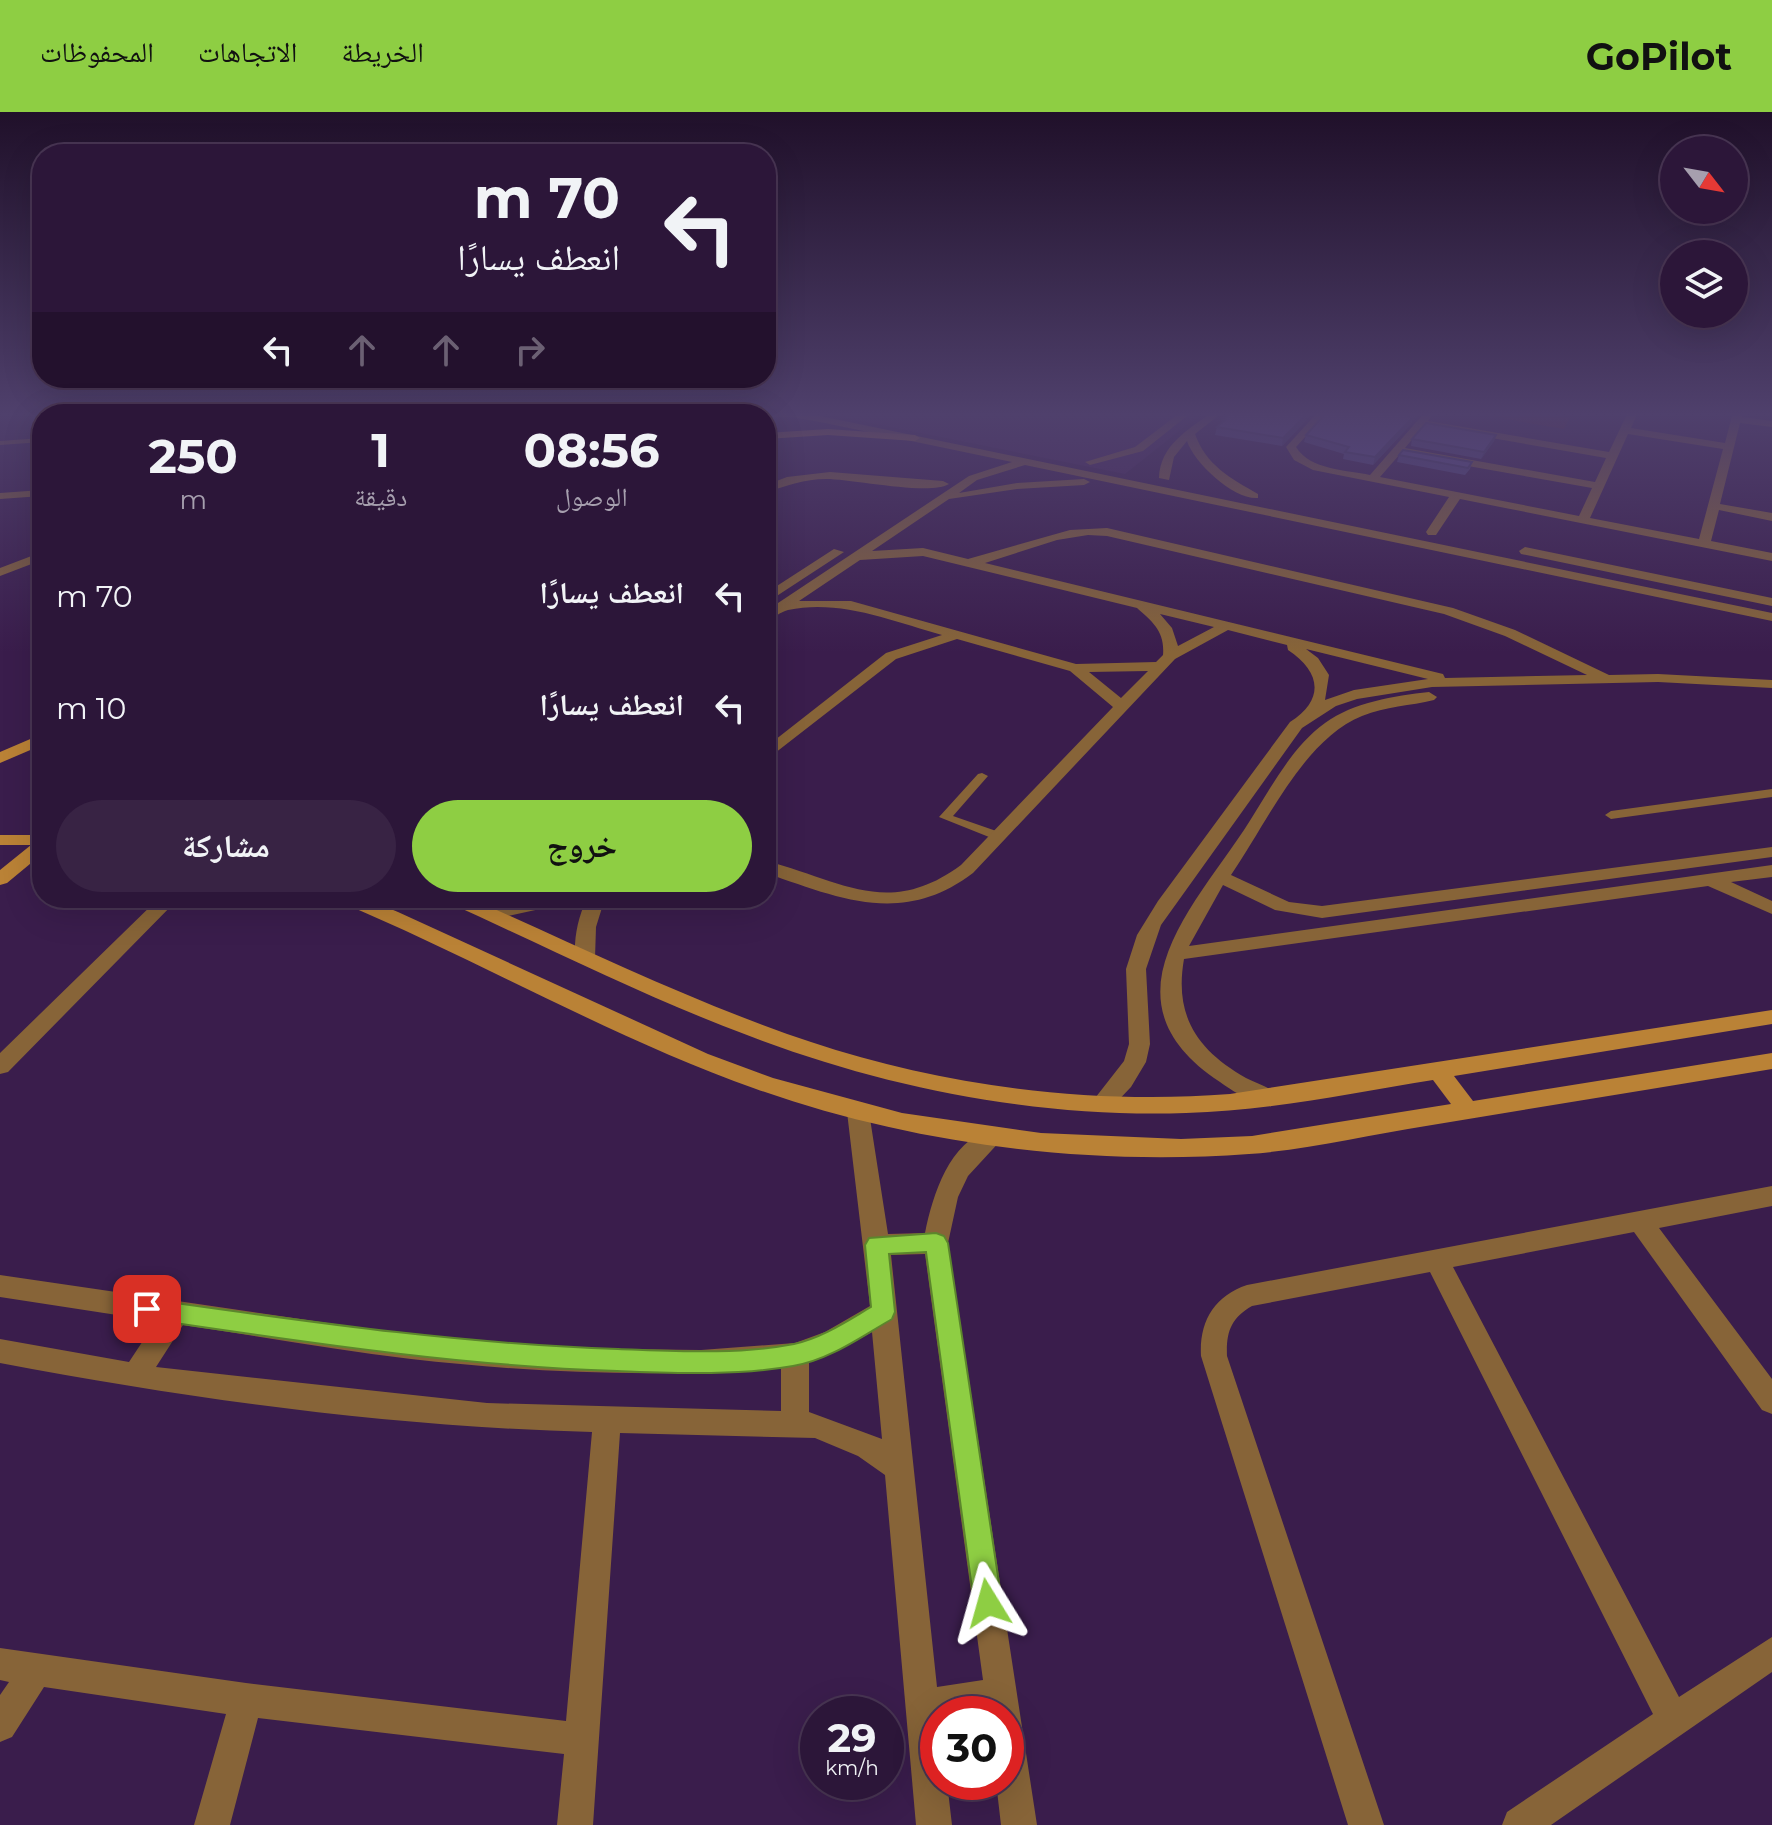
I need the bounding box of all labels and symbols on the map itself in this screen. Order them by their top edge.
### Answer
north arrow [1660,136,1748,224]
pin [113,1275,181,1343]
position arrow [946,1561,1030,1645]
speed limit sign: 30 [920,1696,1024,1800]

